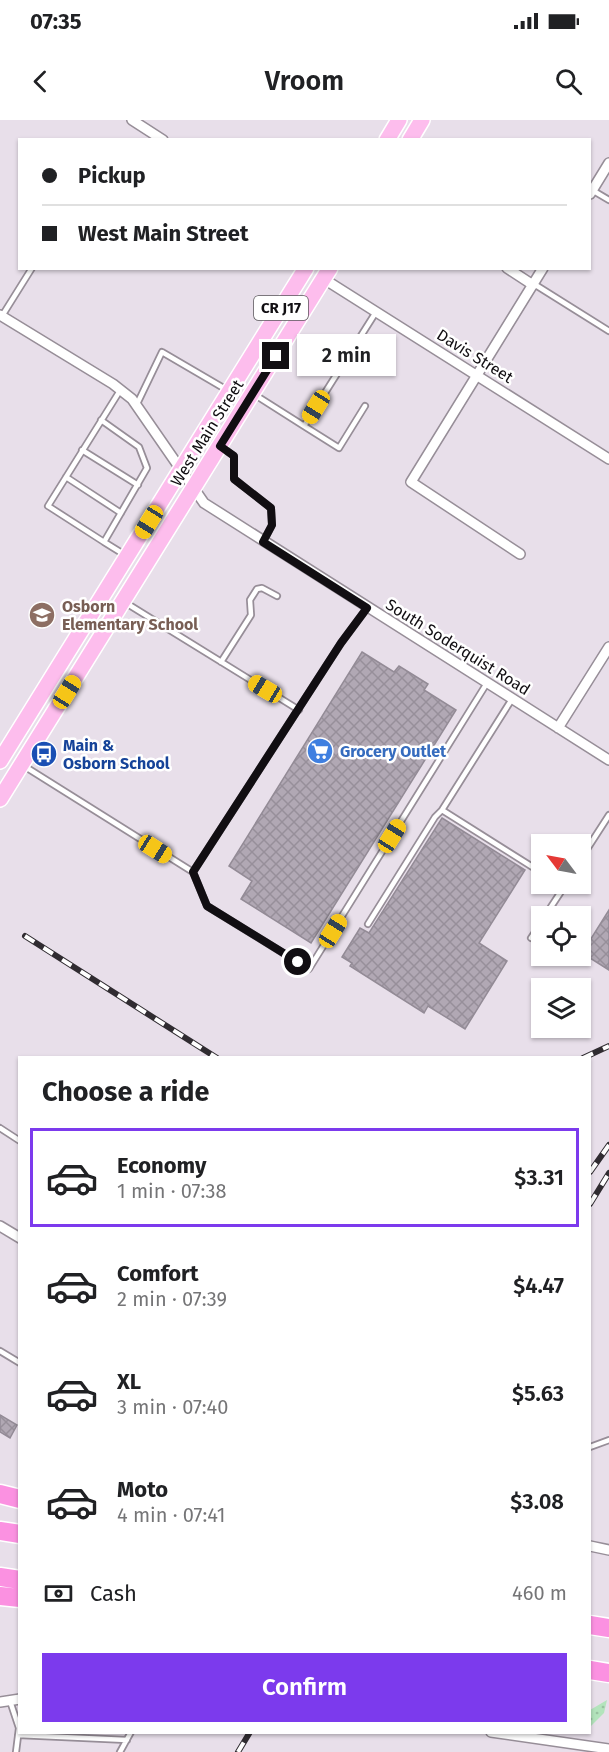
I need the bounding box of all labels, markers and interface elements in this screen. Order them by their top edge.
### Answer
text: 07:35 [30,8,82,35]
icon: back [24,65,57,98]
text: Vroom [265,65,344,97]
icon: search [552,65,585,98]
text: Pickup [78,162,146,189]
text: West Main Street [78,220,248,247]
road number: CR J17 [254,296,308,320]
street label: Davis Street [433,325,517,387]
callout: 2 min [297,335,396,377]
route end [262,342,289,369]
text: 2 min [322,343,371,367]
street label: West Main Street [167,376,247,490]
car [299,387,333,427]
car [132,502,166,542]
street label: South Soderquist Road [382,595,534,699]
place label: Osborn Elementary School [62,597,198,634]
school or university icon: Osborn Elementary School [27,600,57,630]
car [50,672,84,712]
car [245,672,285,706]
place label: Main & Osborn School [63,736,170,773]
supermarket icon: Grocery Outlet [305,736,335,766]
bus stop icon: Main & Osborn School [29,739,59,769]
place label: Grocery Outlet [340,742,447,761]
car [375,816,409,856]
car [135,832,175,866]
north arrow [531,834,591,894]
map controls [531,834,591,1038]
button: locate [531,906,591,966]
car [316,911,350,951]
route start [284,948,311,975]
button: layers [531,978,591,1038]
text: Choose a ride [42,1076,209,1108]
icon: car [45,1151,99,1205]
text: Economy [117,1152,206,1179]
text: $3.31 [514,1164,564,1191]
text: 1 min · 07:38 [117,1179,226,1203]
icon: car [45,1259,99,1313]
text: Comfort [117,1260,198,1287]
text: $4.47 [513,1272,564,1299]
text: 2 min · 07:39 [117,1287,227,1311]
icon: car [45,1367,99,1421]
text: XL [117,1368,141,1395]
text: $5.63 [512,1380,564,1407]
text: 3 min · 07:40 [117,1395,228,1419]
icon: car [45,1475,99,1529]
text: Moto [117,1476,168,1503]
text: $3.08 [510,1488,564,1515]
text: 4 min · 07:41 [117,1503,225,1527]
icon: cash [42,1577,75,1610]
text: Cash [90,1580,137,1607]
text: 460 m [512,1581,567,1605]
button: Confirm [42,1653,567,1722]

